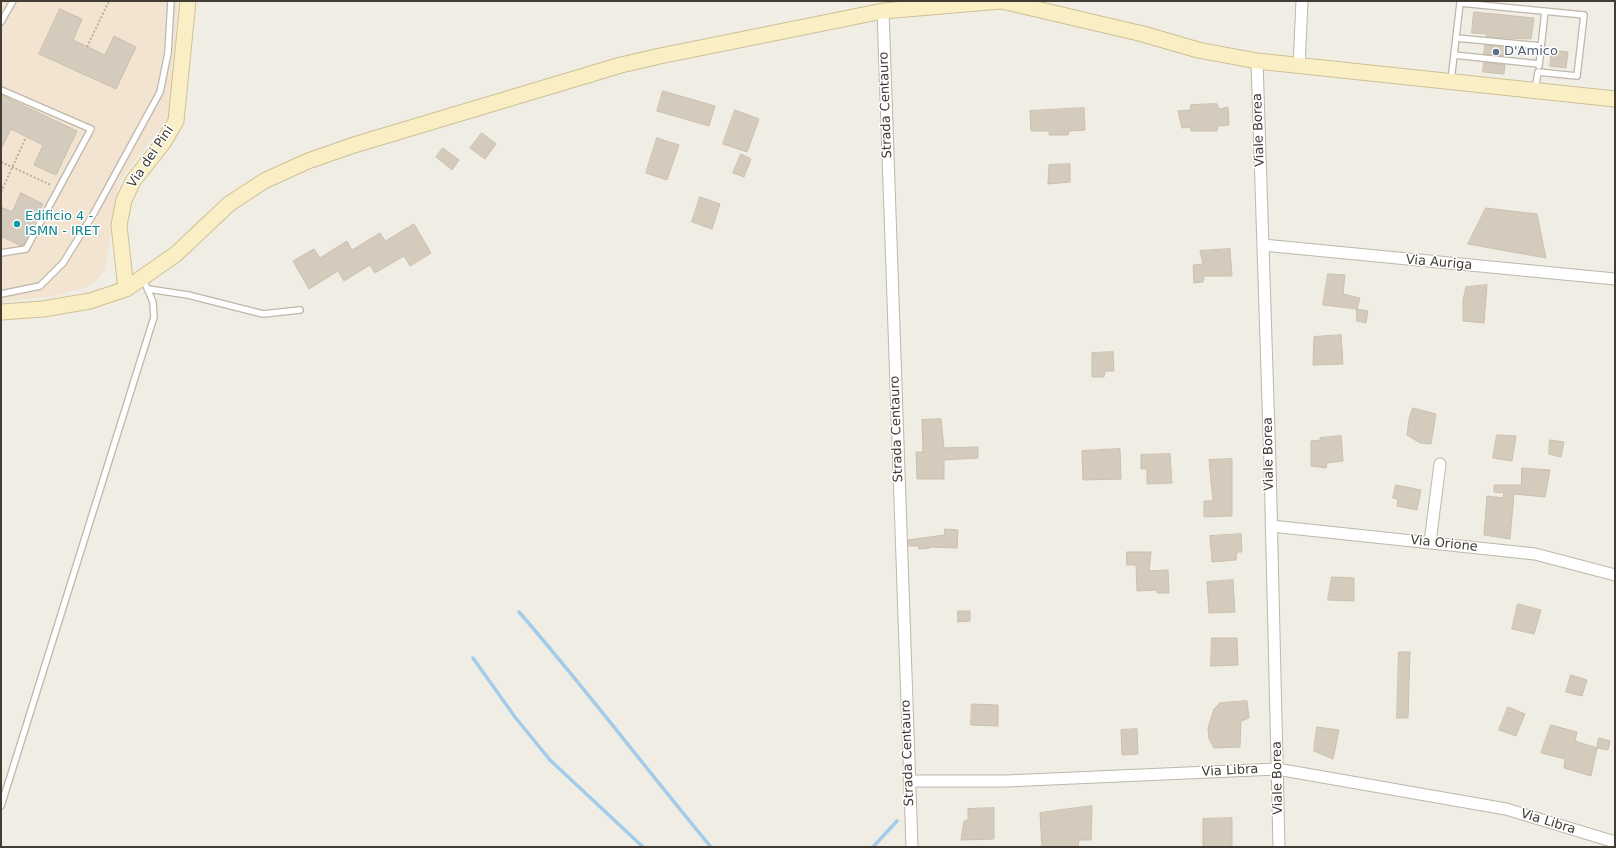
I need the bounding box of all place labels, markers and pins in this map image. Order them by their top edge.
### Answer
place label: D'Amico [1504,44,1558,60]
marker: D'Amico [1491,47,1501,57]
place label: Edificio 4 - ISMN - IRET [25,209,100,240]
marker: Edificio 4 - ISMN - IRET [12,219,22,229]

